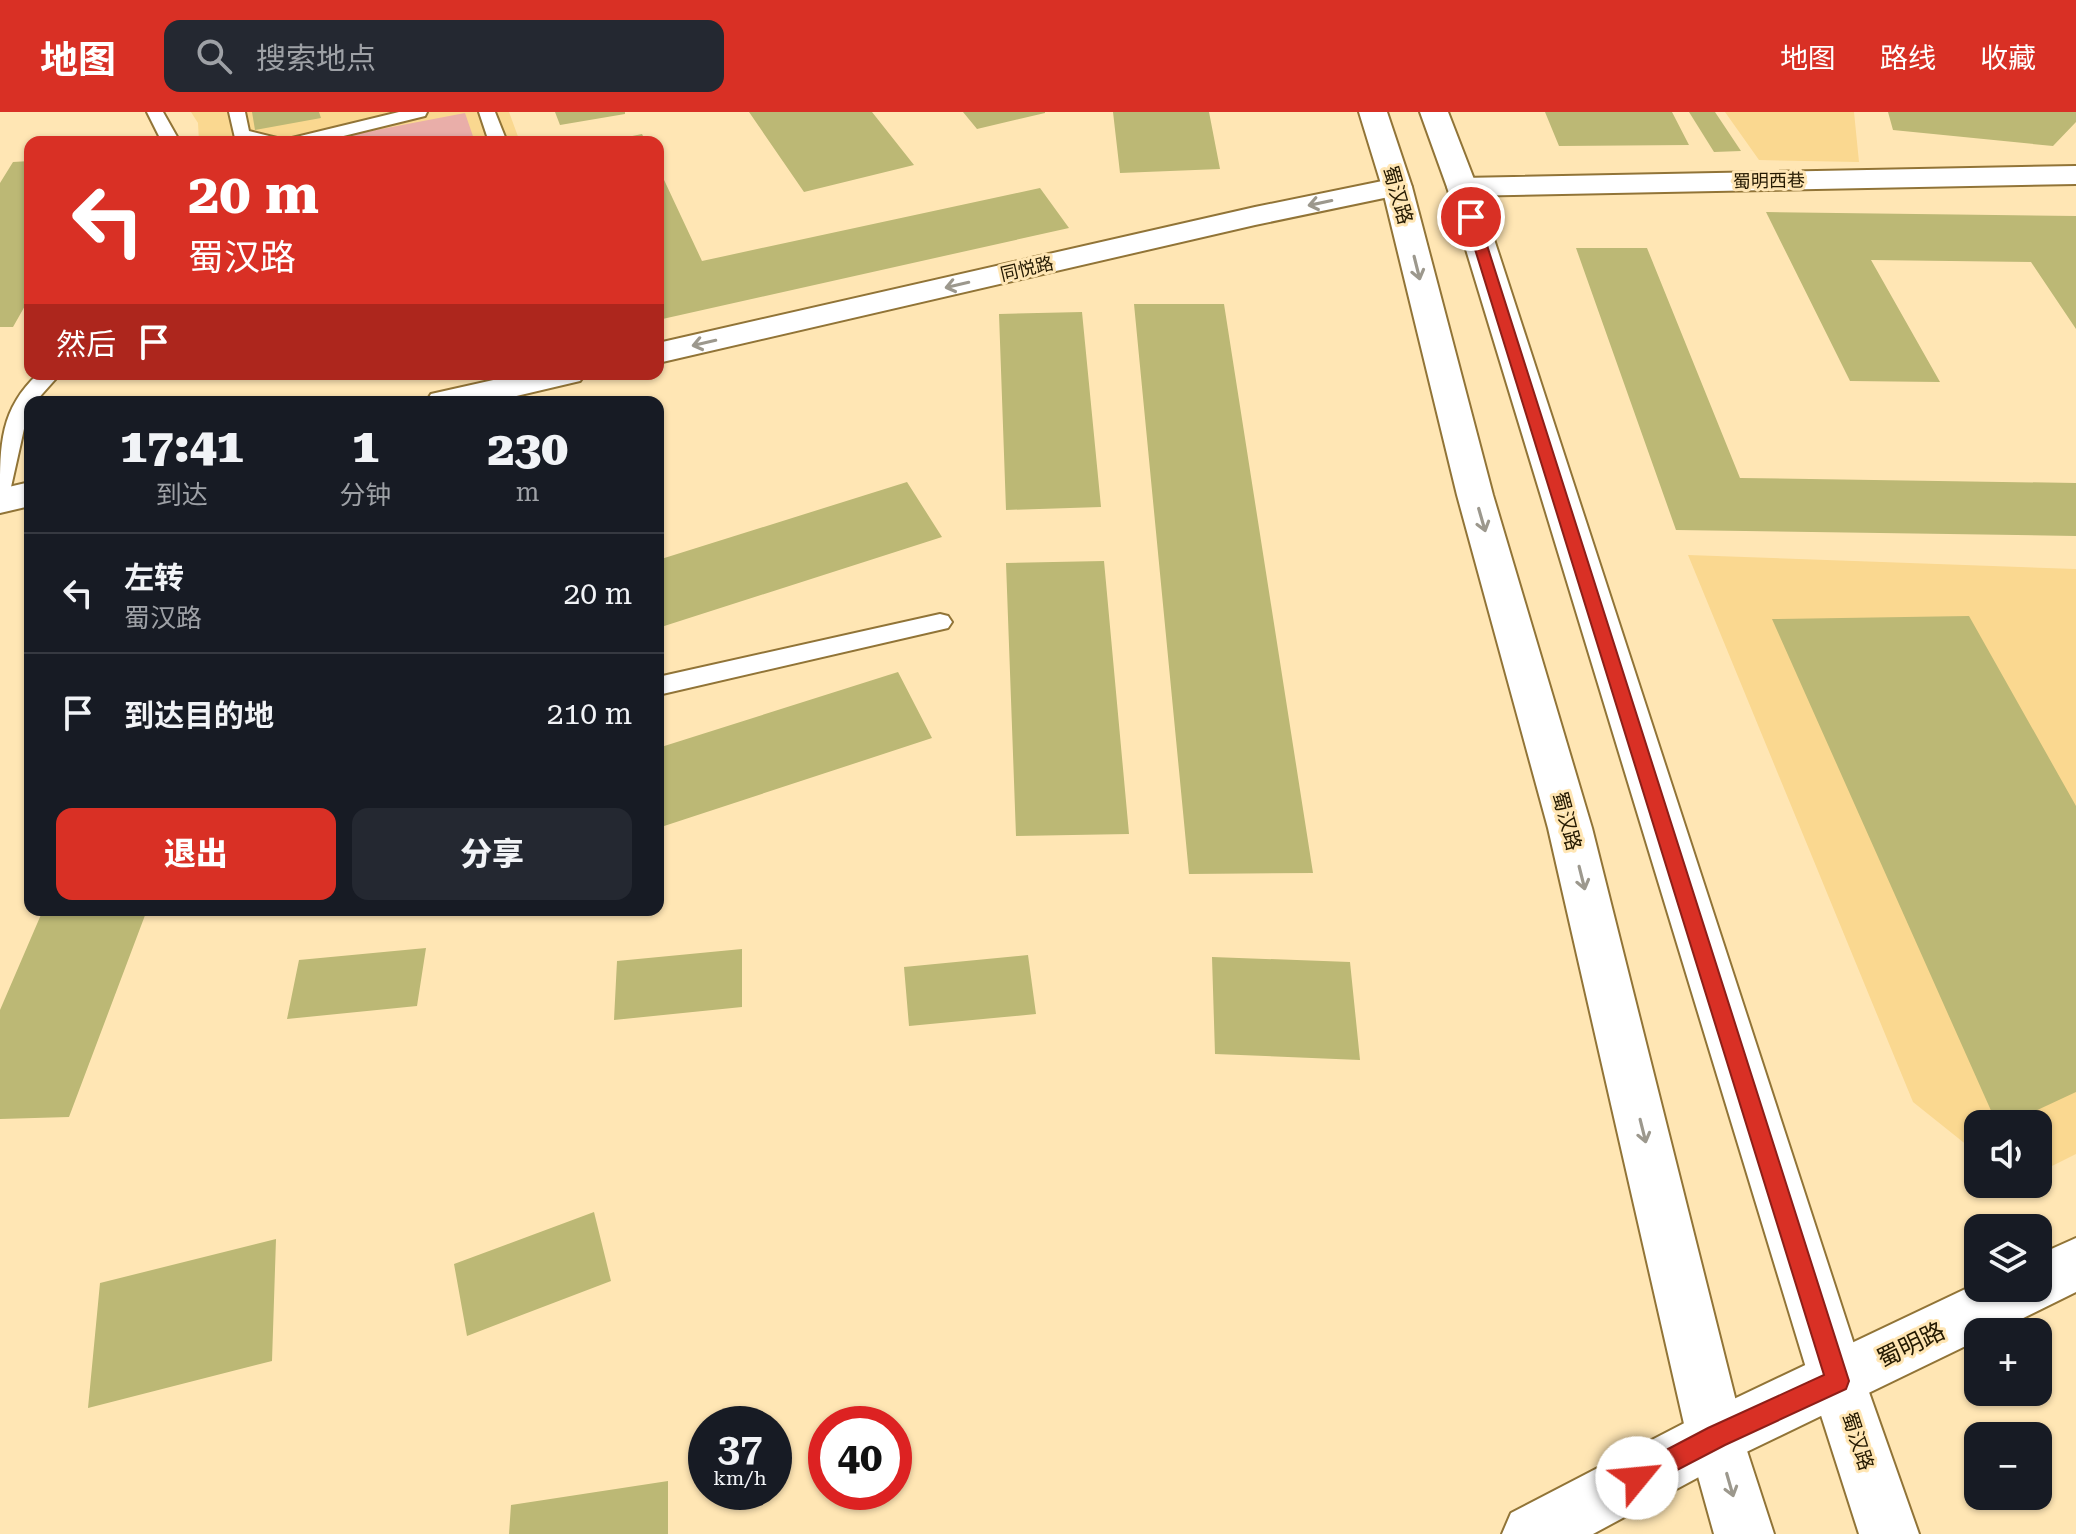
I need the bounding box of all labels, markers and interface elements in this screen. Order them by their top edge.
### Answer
search box [164,20,724,92]
icon: search [192,34,236,78]
text: 地图 [40,38,116,82]
text: 搜索地点 [256,41,376,76]
text: 地图 [1780,42,1836,75]
text: 路线 [1880,42,1936,75]
text: 收藏 [1980,42,2036,75]
text: 20 m [188,161,319,227]
street label: 蜀汉路 [1378,163,1418,227]
icon: left [56,168,160,272]
street label: 蜀明西巷 [1733,169,1805,192]
pin [1437,183,1505,251]
icon: arrive [1449,195,1493,239]
one-way arrow [1308,196,1333,211]
text: 蜀汉路 [188,237,296,279]
street label: 同悦路 [998,252,1056,285]
one-way arrow [1410,254,1425,280]
one-way arrow [945,278,971,293]
icon: arrive [132,320,176,364]
text: 然后 [56,327,116,362]
one-way arrow [691,336,717,351]
text: 17:41 [120,418,243,474]
text: 1 [352,418,379,474]
text: 230 [487,421,568,477]
text: m [516,477,540,507]
text: 到达 [156,480,208,510]
text: 分钟 [339,480,391,510]
one-way arrow [1475,506,1490,532]
text: 左转 [124,560,184,595]
icon: left [56,571,100,615]
text: 20 m [563,576,632,611]
text: 蜀汉路 [124,603,202,633]
icon: arrive [56,691,100,735]
text: 210 m [547,696,632,731]
text: 到达目的地 [124,698,274,733]
street label: 蜀汉路 [1548,789,1586,853]
button: 退出 [56,808,336,900]
button: 分享 [352,808,632,900]
one-way arrow [1575,864,1590,890]
map controls [1964,1110,2052,1510]
button: sound [1964,1110,2052,1198]
one-way arrow [1636,1117,1651,1143]
button: layers [1964,1214,2052,1302]
street label: 蜀明路 [1873,1317,1949,1373]
button: + [1964,1318,2052,1406]
speed limit sign: 40 [808,1406,912,1510]
street label: 蜀汉路 [1837,1409,1879,1473]
button: − [1964,1422,2052,1510]
text: 37 [718,1424,762,1471]
position arrow [1595,1436,1679,1520]
text: km/h [713,1466,767,1490]
one-way arrow [1723,1472,1738,1498]

